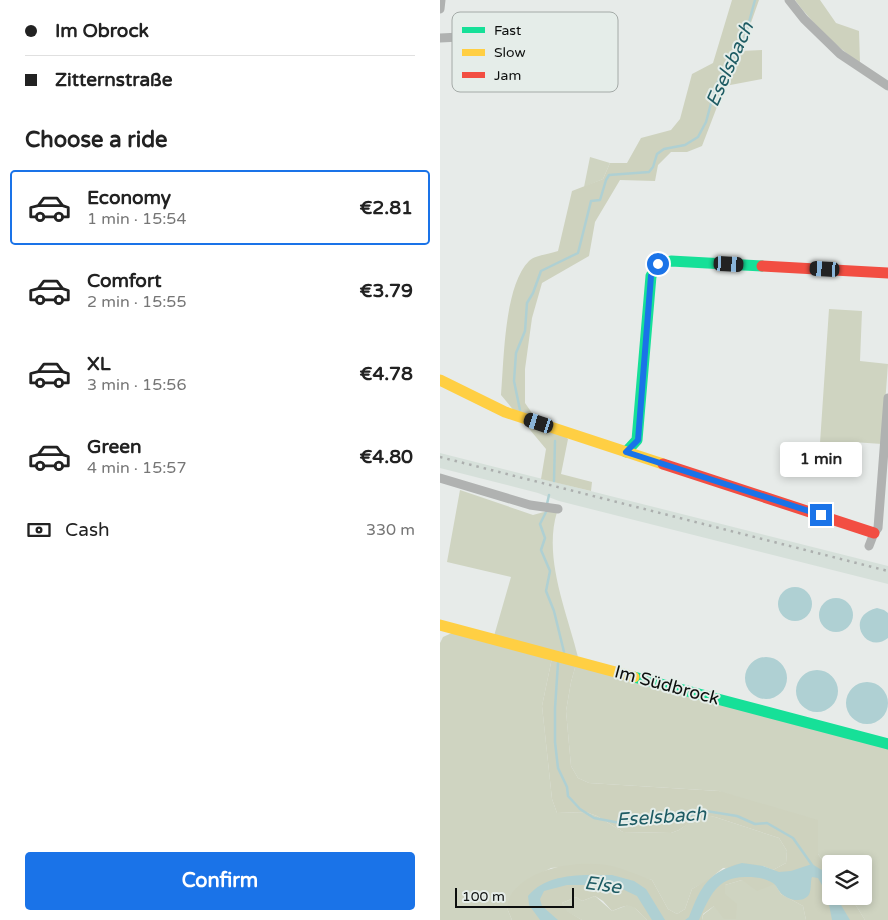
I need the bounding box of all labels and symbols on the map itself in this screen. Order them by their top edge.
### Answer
legend [452,12,618,92]
water label: Eselsbach [702,18,758,110]
text: Fast [494,22,522,39]
text: Slow [494,44,526,61]
text: Jam [494,67,521,84]
route start [647,253,669,275]
car [713,256,744,272]
car [809,261,840,277]
car [522,411,555,435]
callout: 1 min [780,442,862,478]
route end [810,504,832,526]
street label: Im Südbrock [612,660,722,710]
water label: Eselsbach [615,803,707,831]
water label: Else [583,872,624,899]
scale bar [455,885,574,908]

